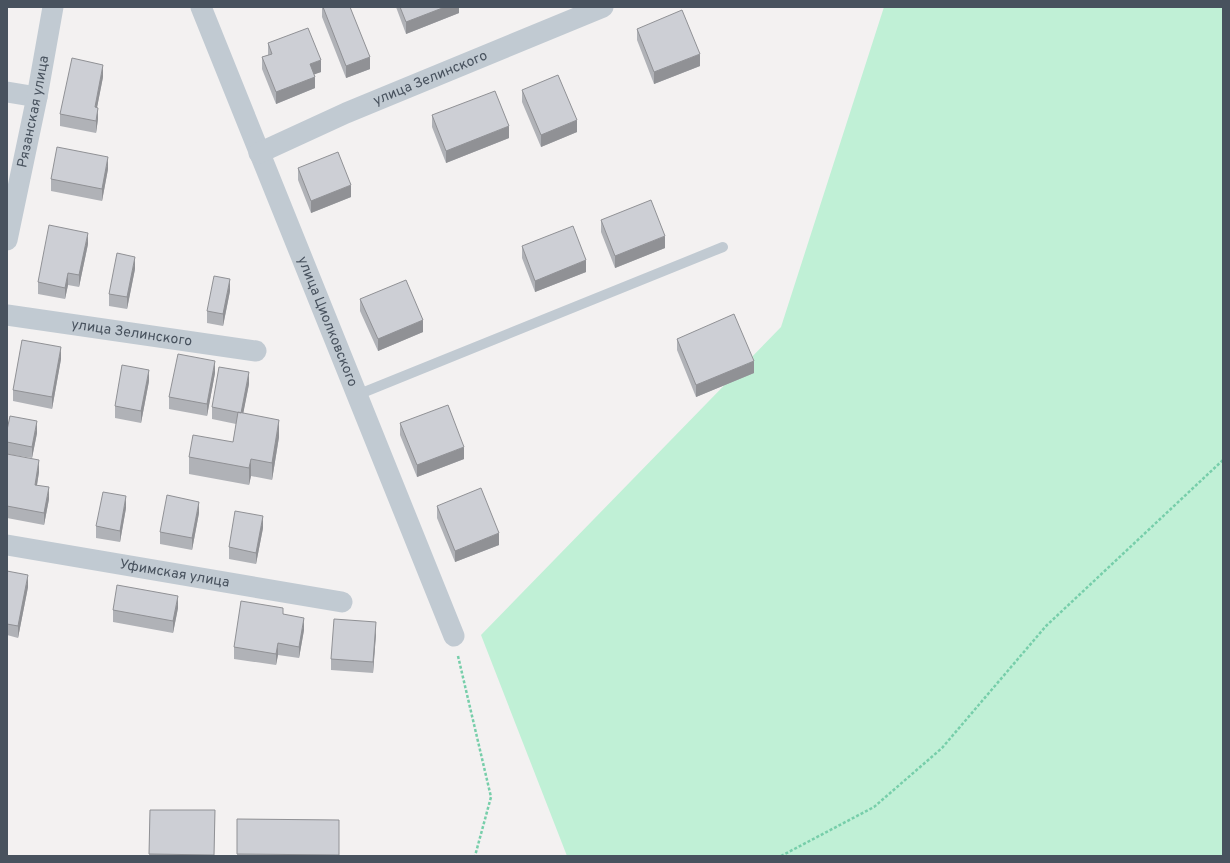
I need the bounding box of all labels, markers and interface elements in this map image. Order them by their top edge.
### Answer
street label: улица Зелинского [371,47,490,109]
street label: Рязанская улица [14,54,53,169]
street label: улица Циолковского [294,254,361,389]
street label: улица Зелинского [70,316,194,350]
street label: Уфимская улица [118,556,231,591]

